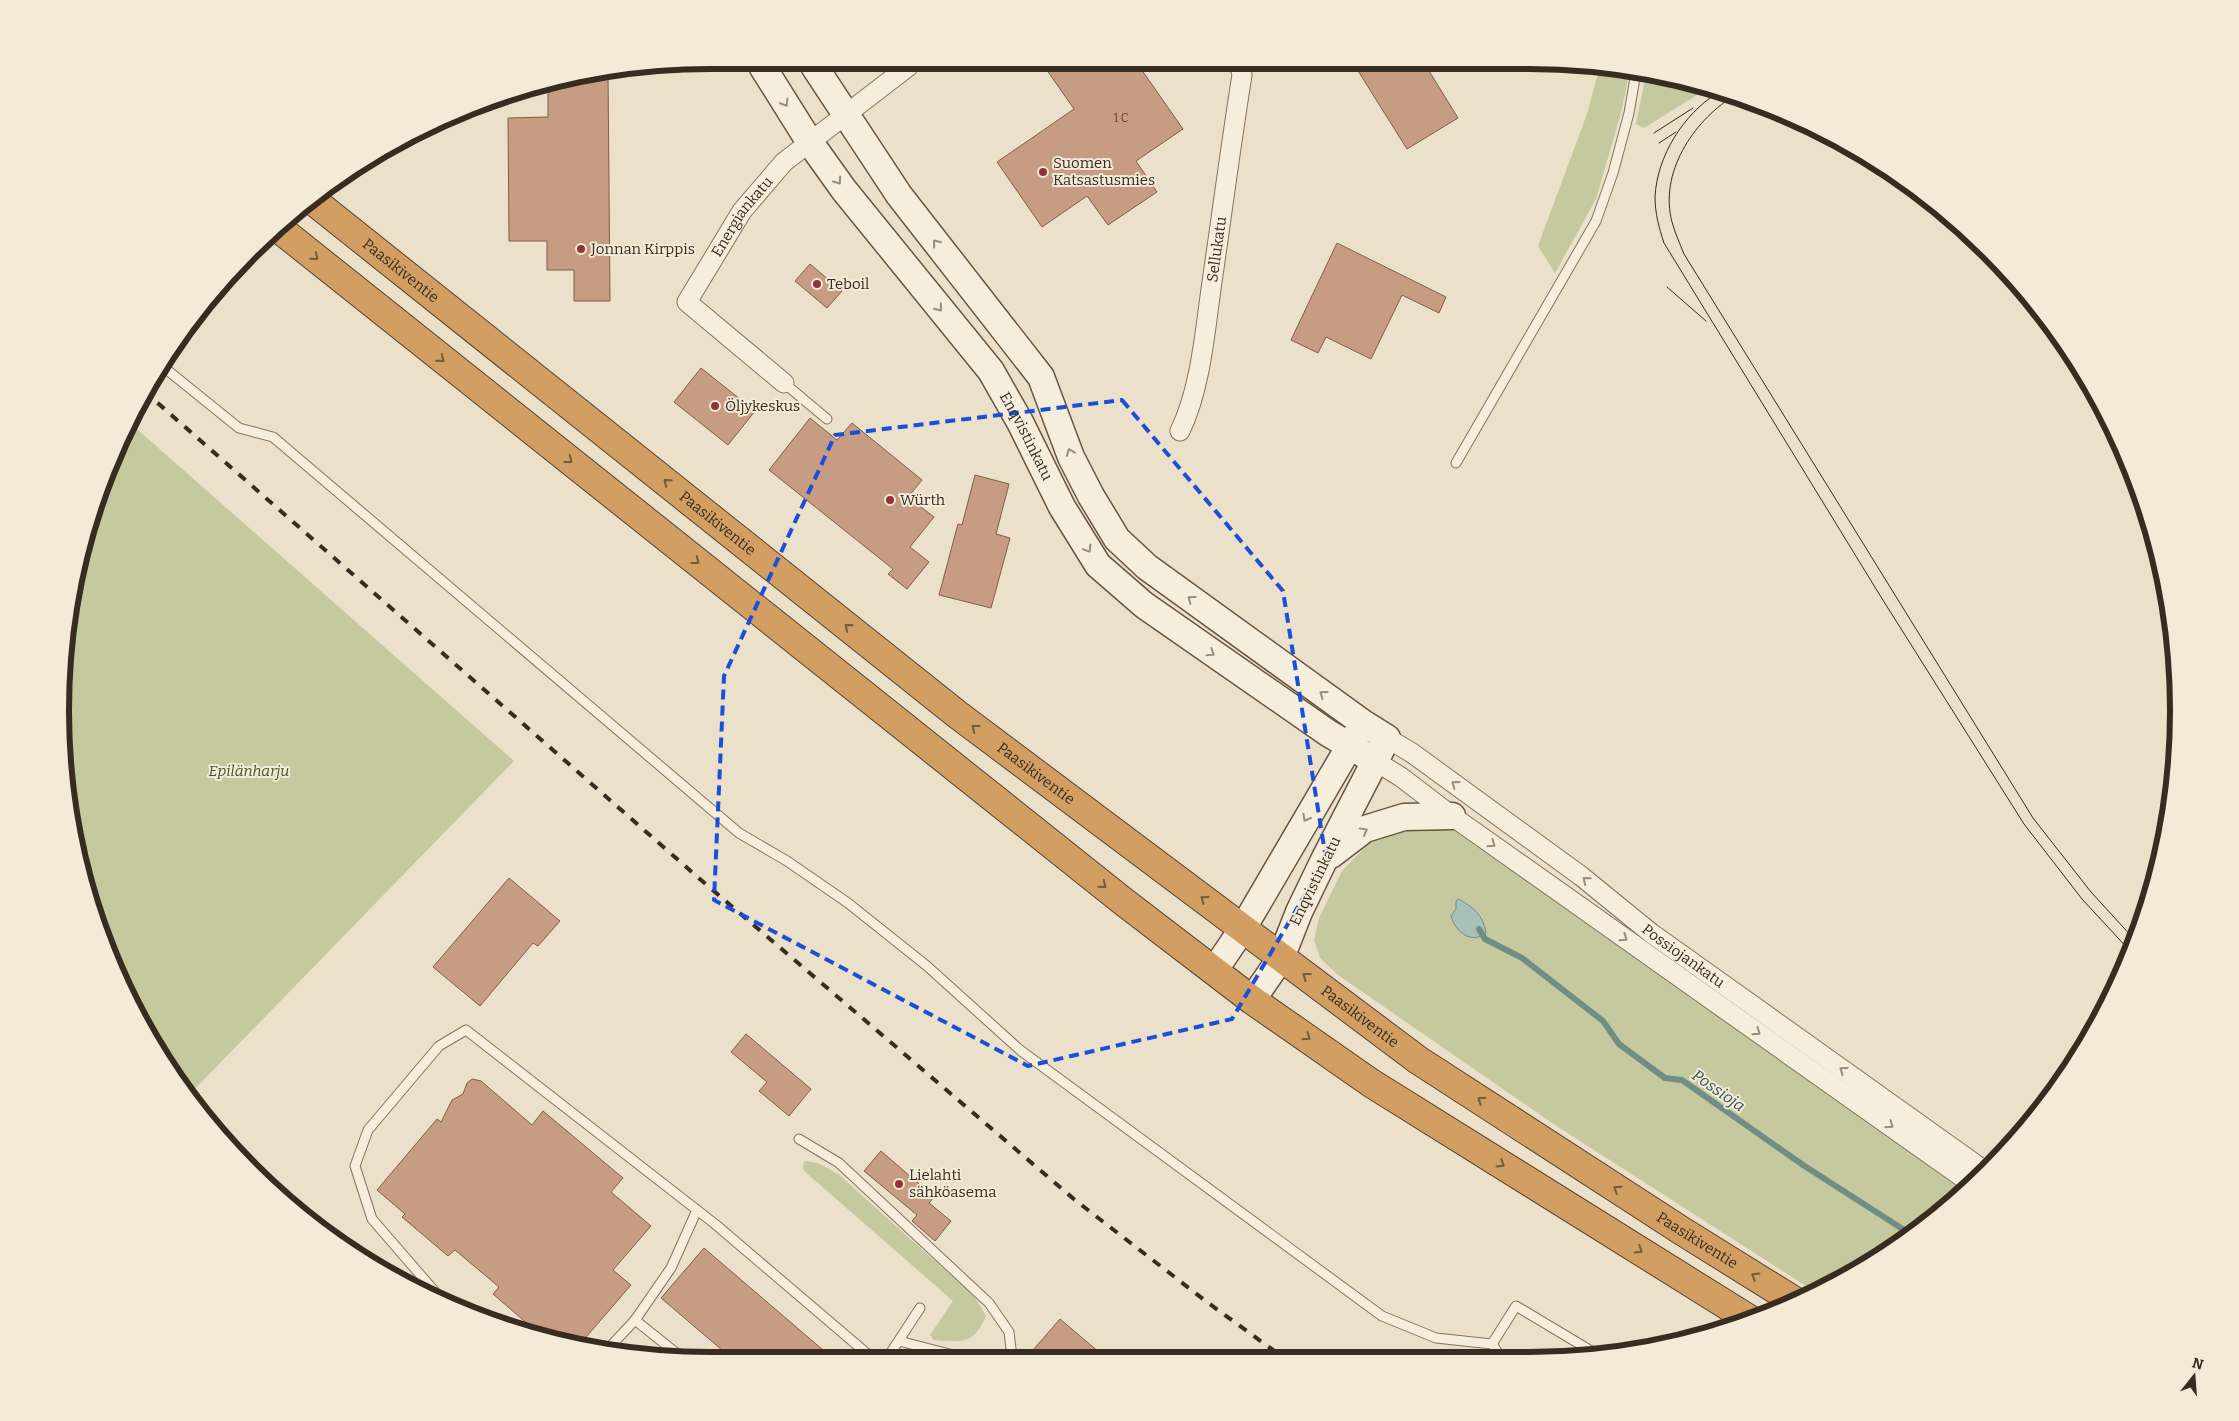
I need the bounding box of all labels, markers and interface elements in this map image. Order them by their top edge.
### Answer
one-way arrow [779,98,789,107]
house number: 1 C [1113,111,1129,125]
place label: Suomen Katsastusmies [1053,154,1155,189]
marker: Suomen Katsastusmies [1037,166,1049,178]
street label: Energiankatu [707,173,777,260]
one-way arrow [832,175,841,184]
street label: Sellukatu [1203,215,1230,283]
street label: Paasikiventie [359,235,443,307]
place label: Jonnan Kirppis [590,240,695,258]
one-way arrow [933,240,941,249]
marker: Jonnan Kirppis [575,243,587,255]
one-way arrow [309,252,318,260]
place label: Teboil [827,275,869,293]
marker: Teboil [811,278,823,290]
one-way arrow [933,302,942,311]
one-way arrow [436,353,445,362]
street label: Enqvistinkatu [996,389,1056,483]
place label: Öljykeskus [725,397,800,415]
marker: Öljykeskus [709,400,721,412]
one-way arrow [1065,448,1076,457]
one-way arrow [563,455,572,464]
one-way arrow [663,479,672,488]
street label: Paasikiventie [676,487,759,559]
place label: Würth [900,491,946,509]
marker: Würth [884,494,896,506]
one-way arrow [1082,543,1092,552]
one-way arrow [690,556,699,564]
one-way arrow [1187,596,1197,605]
one-way arrow [845,625,854,633]
one-way arrow [1206,647,1215,656]
one-way arrow [1319,691,1329,700]
one-way arrow [971,725,981,734]
street label: Paasikiventie [993,738,1078,808]
park label: Epilänharju [209,762,289,780]
one-way arrow [1451,781,1461,790]
one-way arrow [1303,812,1313,821]
one-way arrow [1358,828,1367,838]
street label: Enqvistinkatu [1286,834,1344,928]
one-way arrow [1486,838,1496,847]
one-way arrow [1583,878,1592,886]
one-way arrow [1097,879,1106,887]
one-way arrow [1200,896,1210,905]
street label: Possiojankatu [1638,920,1728,992]
one-way arrow [1619,932,1628,941]
one-way arrow [1302,973,1312,982]
street label: Paasikiventie [1317,981,1402,1051]
one-way arrow [1751,1026,1761,1035]
one-way arrow [1301,1031,1310,1040]
water label: Possioja [1689,1065,1749,1115]
one-way arrow [1839,1067,1848,1076]
one-way arrow [1477,1097,1486,1107]
one-way arrow [1884,1119,1894,1128]
one-way arrow [1496,1158,1505,1167]
place label: Lielahti sähköasema [909,1166,996,1201]
marker: Lielahti sähköasema [893,1178,905,1190]
one-way arrow [1614,1186,1623,1195]
street label: Paasikiventie [1653,1208,1741,1273]
one-way arrow [1634,1244,1643,1254]
one-way arrow [1751,1272,1760,1282]
north arrow [2169,1351,2219,1401]
text: N [2190,1354,2205,1374]

